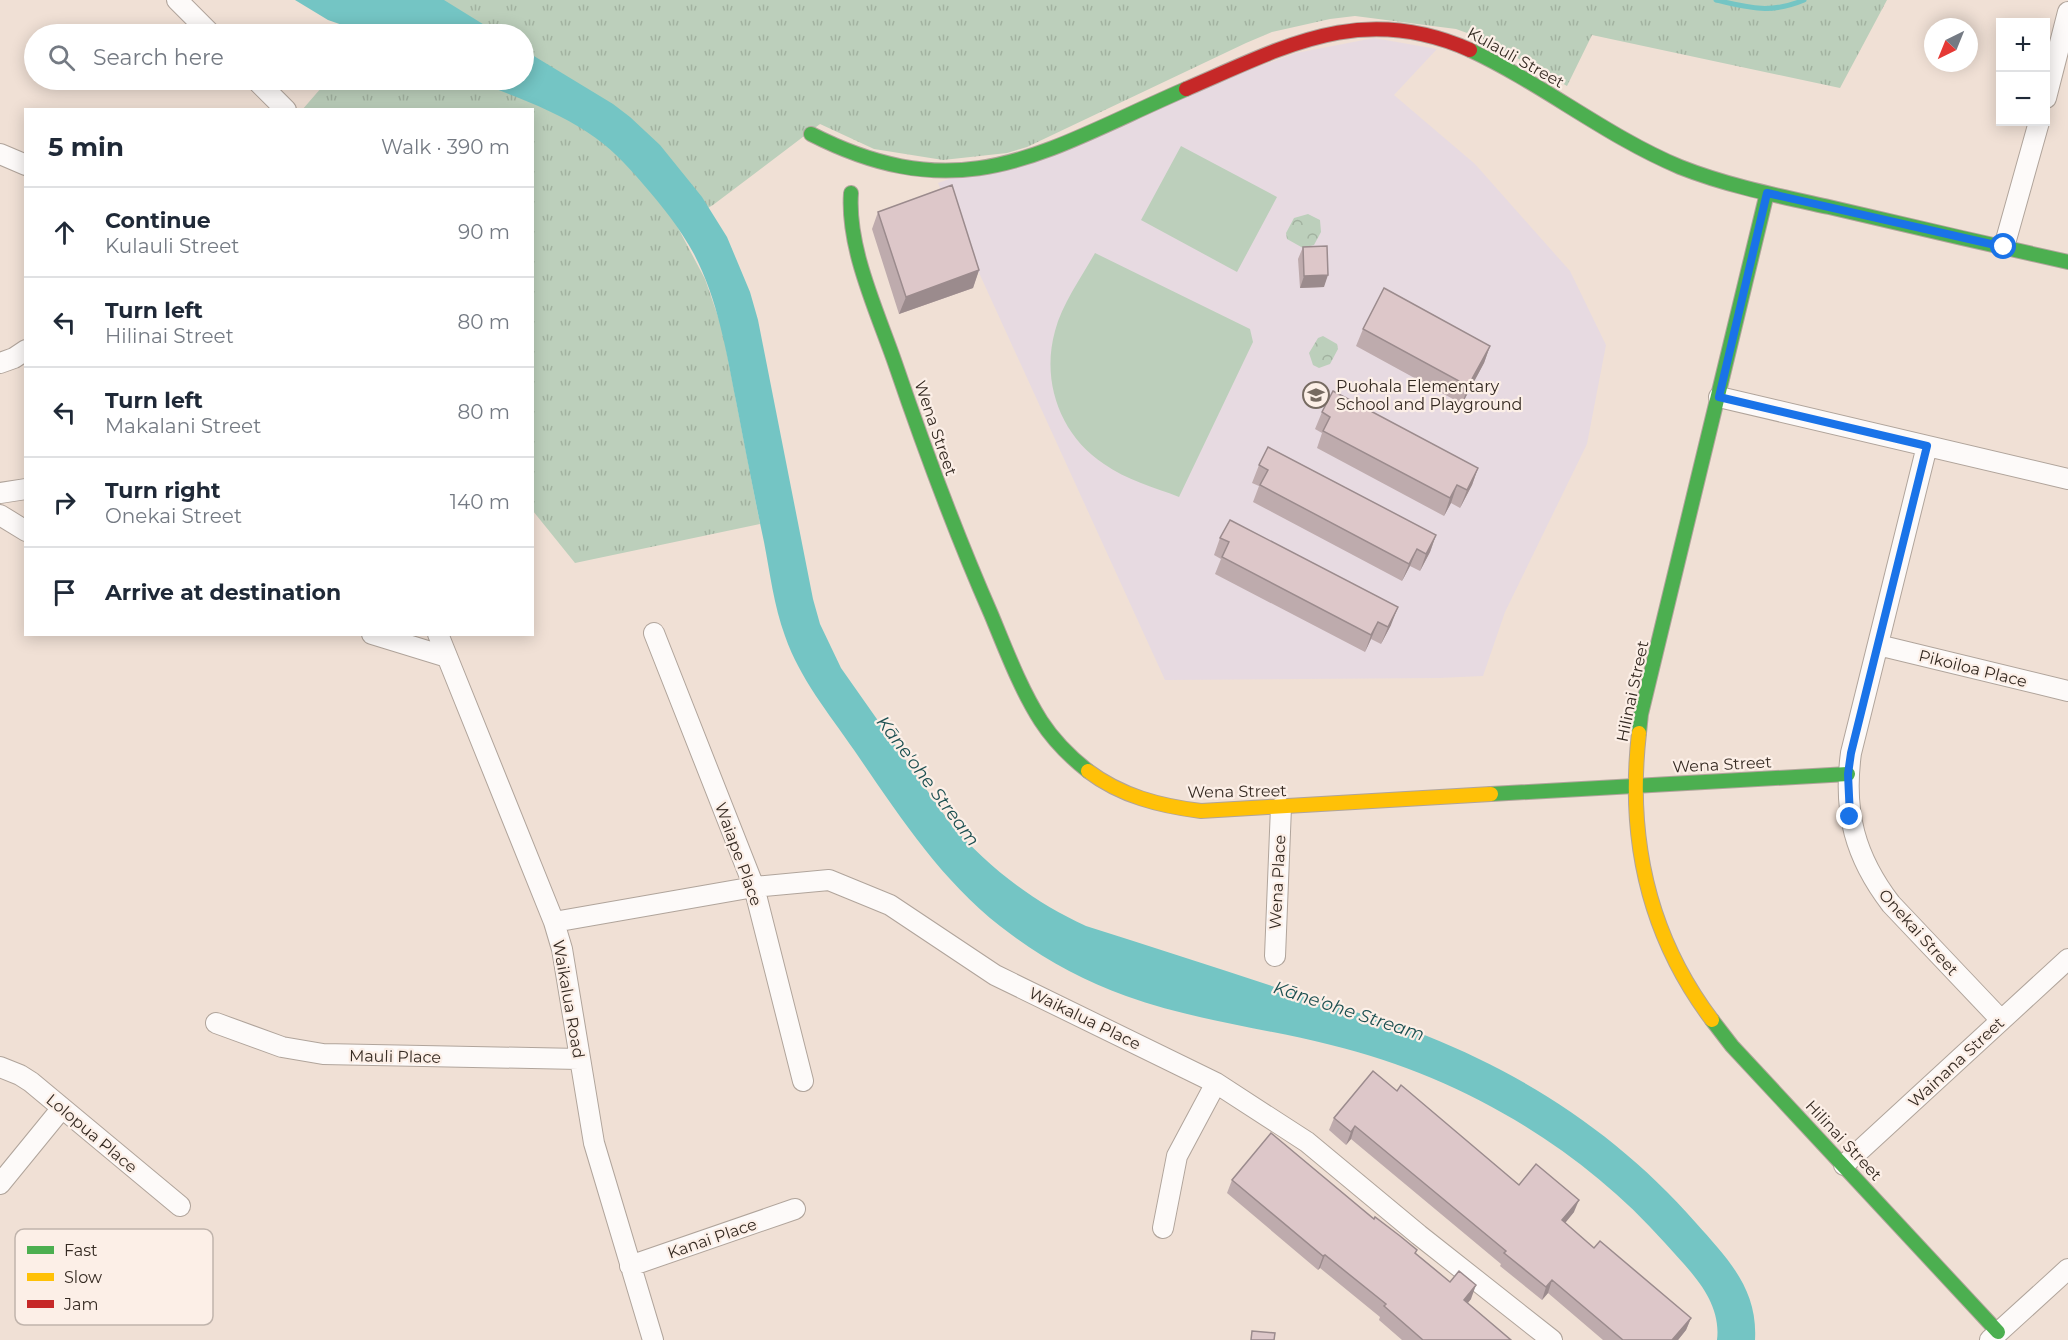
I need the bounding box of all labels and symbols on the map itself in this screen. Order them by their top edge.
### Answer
north arrow [1924,18,1978,72]
street label: Kulauli Street [1464,23,1568,92]
route start [1990,233,2016,259]
place label: Puohala Elementary School and Playground [1336,377,1522,414]
street label: Wena Street [910,378,961,479]
school or university icon: Puohala Elementary School and Playground [1301,380,1331,410]
street label: Hilinai Street [1612,638,1653,743]
street label: Pikoiloa Place [1917,646,2029,691]
water label: Kāne'ohe Stream [872,712,984,850]
street label: Wena Street [1672,752,1773,777]
street label: Wena Street [1187,781,1287,802]
street label: Waiape Place [711,800,766,908]
route end [1836,803,1862,829]
street label: Wena Place [1266,834,1289,930]
street label: Onekai Street [1875,885,1963,980]
street label: Waikalua Road [549,938,588,1060]
water label: Kāne'ohe Stream [1271,976,1427,1046]
street label: Waikalua Place [1026,983,1144,1054]
street label: Wainana Street [1905,1013,2008,1112]
street label: Mauli Place [349,1046,441,1067]
street label: Lolopua Place [42,1090,141,1177]
street label: Hilinai Street [1802,1096,1886,1185]
street label: Kanai Place [665,1214,759,1263]
legend [15,1229,213,1325]
text: Fast [64,1241,98,1260]
text: Slow [64,1268,102,1287]
text: Jam [63,1295,98,1314]

